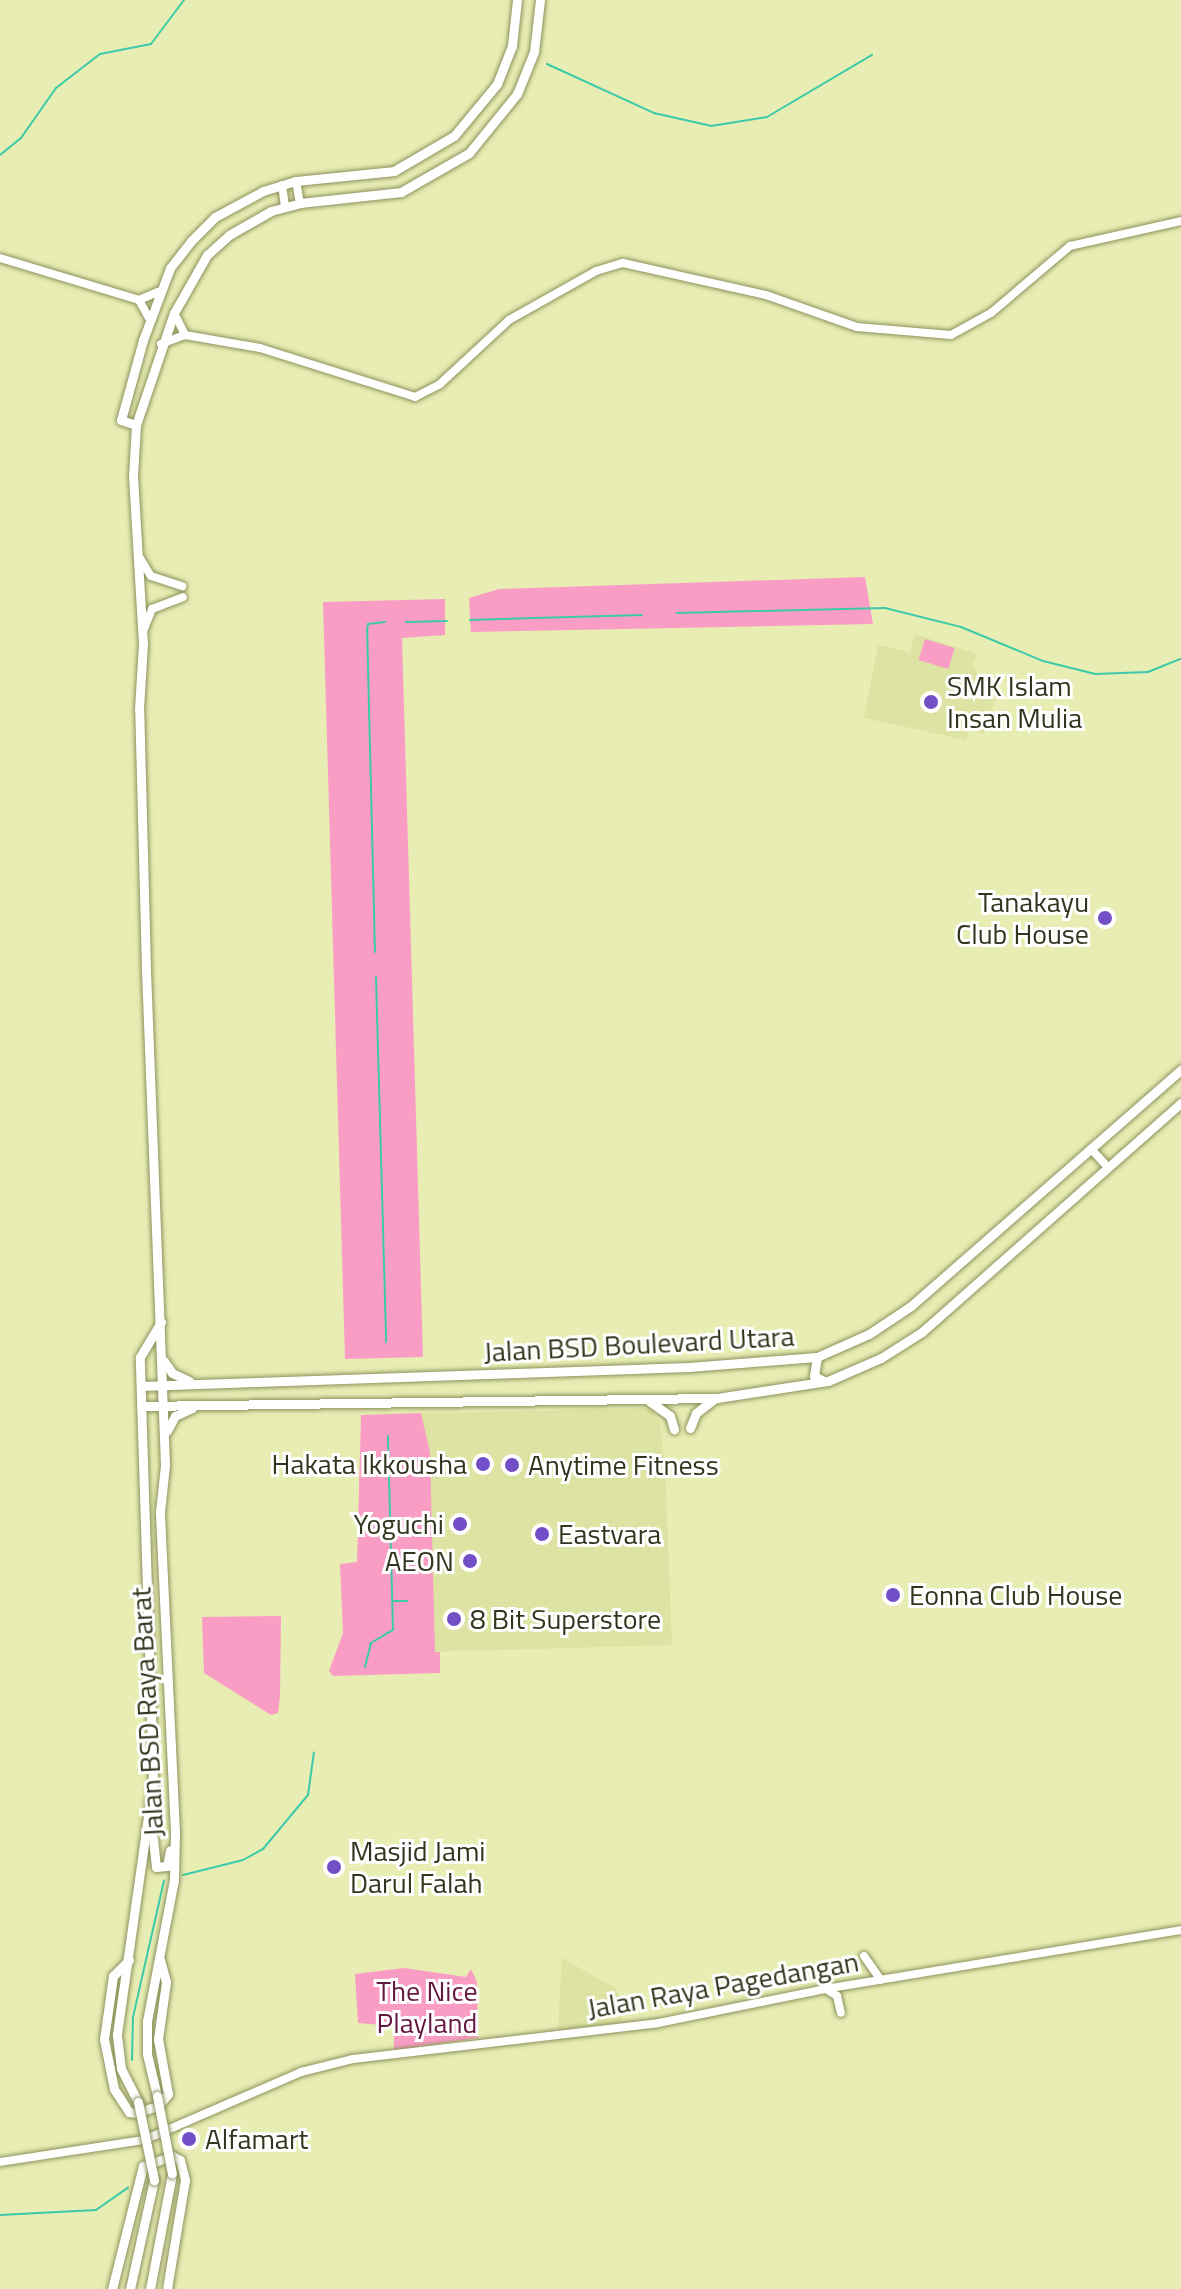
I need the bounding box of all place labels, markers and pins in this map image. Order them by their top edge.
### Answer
place label: SMK Islam Insan Mulia [947,669,1082,735]
marker: SMK Islam Insan Mulia [922,693,940,711]
place label: Tanakayu Club House [956,885,1089,951]
marker: Tanakayu Club House [1096,909,1114,927]
place label: Hakata Ikkousha [272,1447,467,1481]
place label: Anytime Fitness [528,1448,719,1482]
marker: Hakata Ikkousha [474,1455,492,1473]
marker: Anytime Fitness [503,1456,521,1474]
place label: Yoguchi [353,1507,444,1541]
marker: Yoguchi [451,1515,469,1533]
place label: Eastvara [558,1517,661,1551]
marker: Eastvara [533,1525,551,1543]
place label: AEON [385,1544,454,1578]
marker: AEON [461,1552,479,1570]
place label: Eonna Club House [909,1578,1122,1612]
marker: Eonna Club House [884,1586,902,1604]
place label: 8 Bit Superstore [470,1602,661,1636]
marker: 8 Bit Superstore [445,1610,463,1628]
place label: Masjid Jami Darul Falah [350,1834,485,1900]
marker: Masjid Jami Darul Falah [325,1858,343,1876]
place label: Alfamart [205,2122,308,2156]
marker: Alfamart [180,2130,198,2148]

